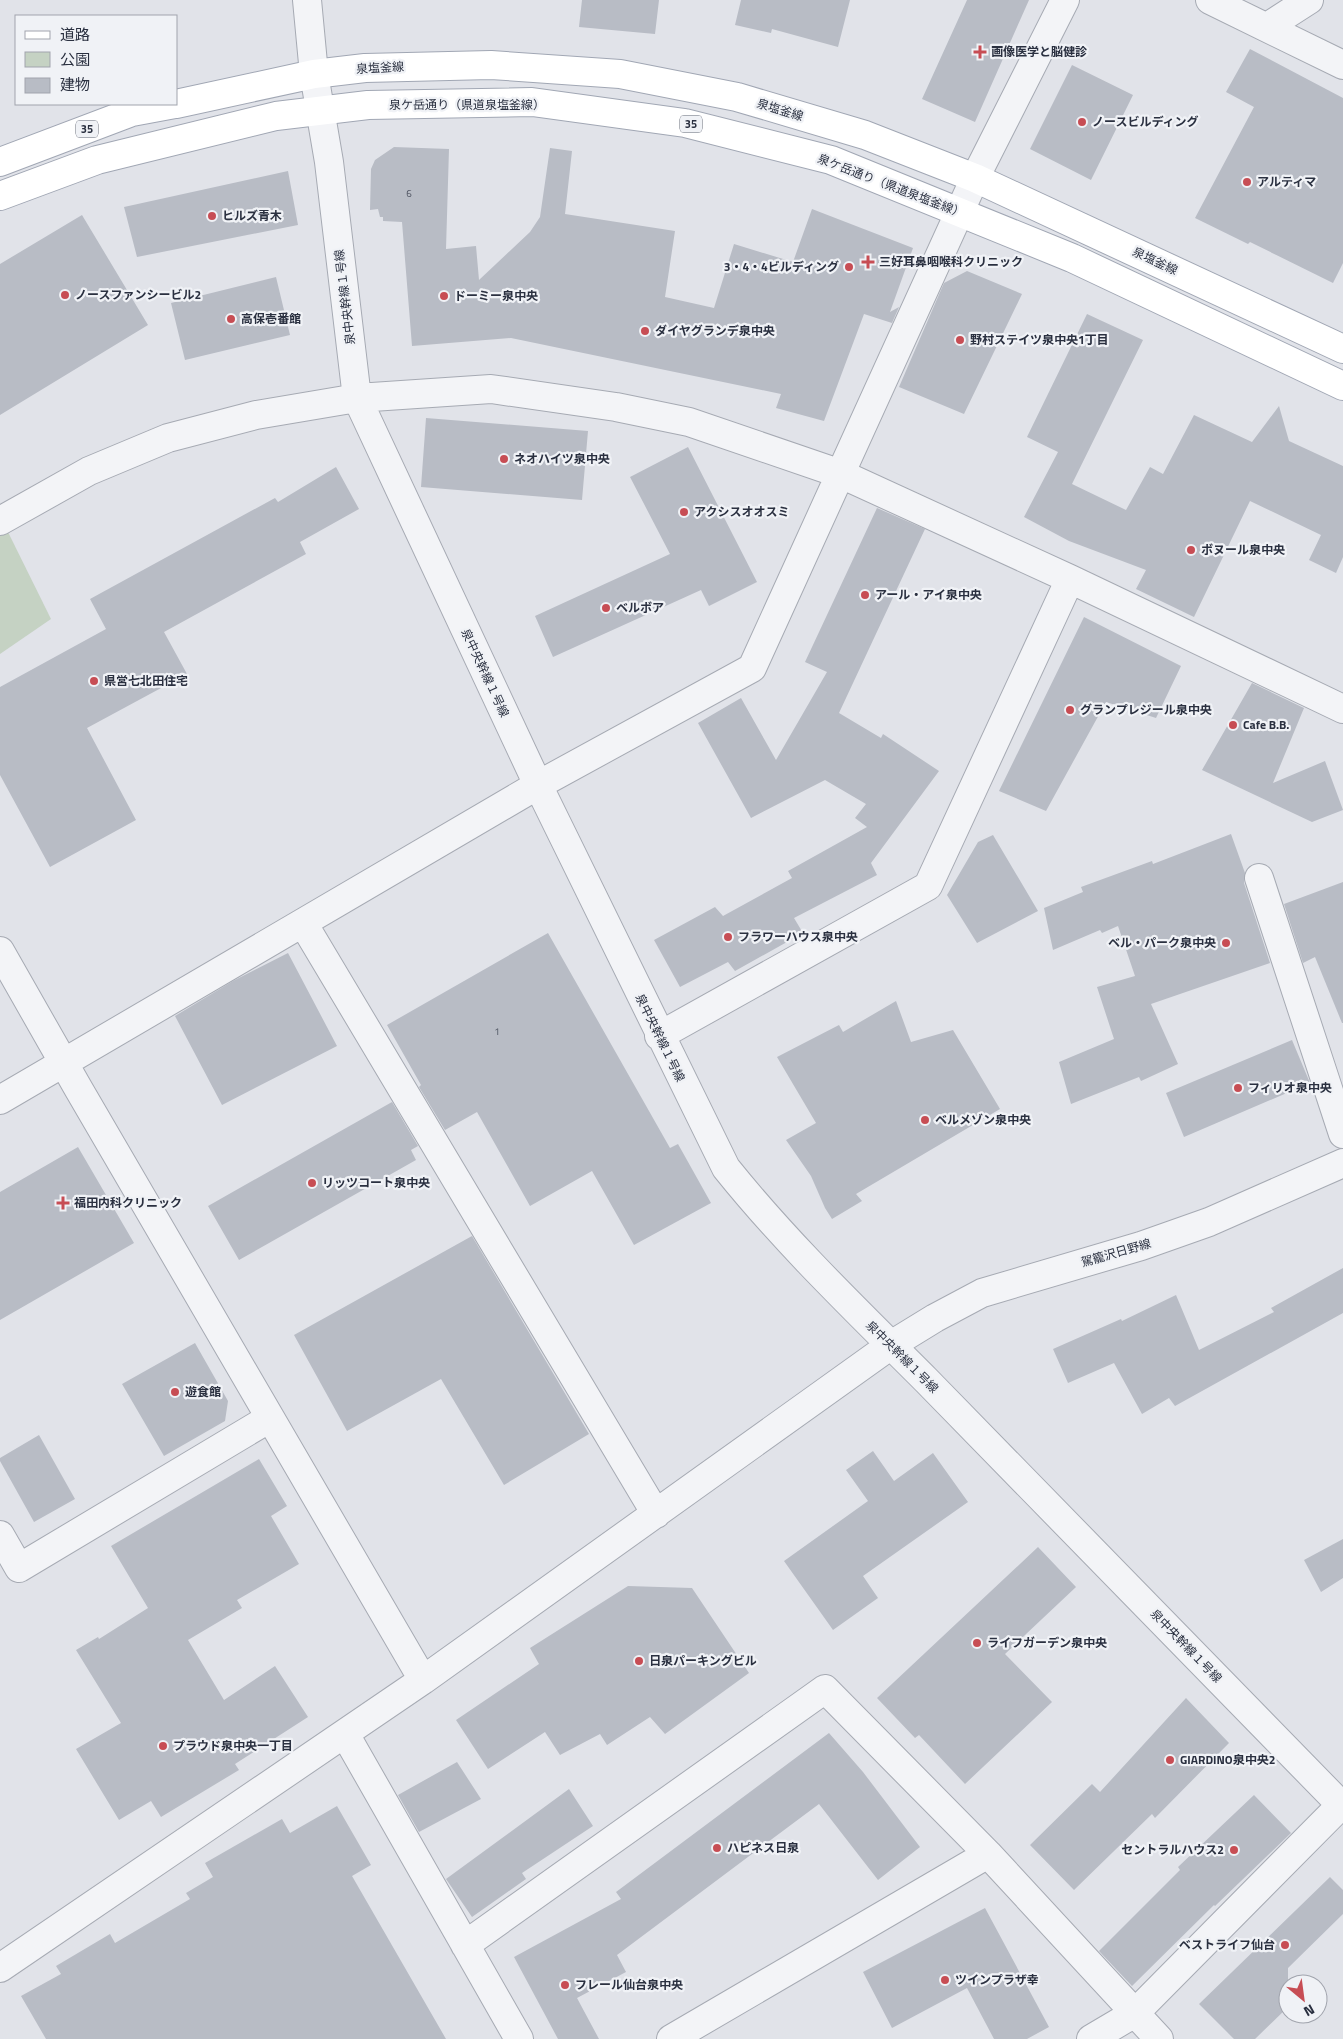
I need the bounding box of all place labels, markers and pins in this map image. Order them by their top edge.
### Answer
place label: 画像医学と脳健診 [991,42,1087,61]
marker: 画像医学と脳健診 [973,45,987,59]
place label: ノースビルディング [1092,112,1199,131]
marker: ノースビルディング [1076,116,1088,128]
place label: アルティマ [1257,172,1316,191]
marker: アルティマ [1241,176,1253,188]
place label: ヒルズ青木 [222,206,282,225]
marker: ヒルズ青木 [206,210,218,222]
place label: 三好耳鼻咽喉科クリニック [879,252,1023,271]
marker: 三好耳鼻咽喉科クリニック [861,255,875,269]
place label: 3・4・4ビルディング [724,257,839,276]
marker: 3・4・4ビルディング [843,261,855,273]
place label: ノースファンシービル2 [75,285,201,304]
place label: ドーミー泉中央 [454,286,538,305]
marker: ノースファンシービル2 [59,289,71,301]
marker: ドーミー泉中央 [438,290,450,302]
place label: 高保壱番館 [241,309,301,328]
marker: 高保壱番館 [225,313,237,325]
place label: ダイヤグランデ泉中央 [655,321,775,340]
marker: ダイヤグランデ泉中央 [639,325,651,337]
place label: 野村ステイツ泉中央1丁目 [970,330,1109,349]
marker: 野村ステイツ泉中央1丁目 [954,334,966,346]
place label: ネオハイツ泉中央 [514,449,610,468]
marker: ネオハイツ泉中央 [498,453,510,465]
place label: アクシスオオスミ [694,502,789,521]
marker: アクシスオオスミ [678,506,690,518]
place label: ボヌール泉中央 [1201,540,1285,559]
marker: ボヌール泉中央 [1185,544,1197,556]
place label: アール・アイ泉中央 [875,585,982,604]
marker: アール・アイ泉中央 [859,589,871,601]
place label: ベルボア [616,598,664,617]
marker: ベルボア [600,602,612,614]
place label: 県営七北田住宅 [104,671,188,690]
marker: 県営七北田住宅 [88,675,100,687]
place label: グランプレジール泉中央 [1080,700,1212,719]
marker: グランプレジール泉中央 [1064,704,1076,716]
place label: Cafe B.B. [1243,715,1289,734]
marker: Cafe B.B. [1227,719,1239,731]
place label: フラワーハウス泉中央 [738,927,858,946]
marker: フラワーハウス泉中央 [722,931,734,943]
place label: ベル・パーク泉中央 [1108,933,1216,952]
marker: ベル・パーク泉中央 [1220,937,1232,949]
place label: フィリオ泉中央 [1248,1078,1332,1097]
marker: フィリオ泉中央 [1232,1082,1244,1094]
place label: ベルメゾン泉中央 [935,1110,1031,1129]
marker: ベルメゾン泉中央 [919,1114,931,1126]
place label: リッツコート泉中央 [322,1173,430,1192]
marker: リッツコート泉中央 [306,1177,318,1189]
place label: 福田内科クリニック [74,1193,182,1212]
marker: 福田内科クリニック [56,1196,70,1210]
place label: 遊食館 [185,1382,221,1401]
marker: 遊食館 [169,1386,181,1398]
place label: ライフガーデン泉中央 [987,1633,1107,1652]
marker: ライフガーデン泉中央 [971,1637,983,1649]
place label: 日泉パーキングビル [649,1651,757,1670]
marker: 日泉パーキングビル [633,1655,645,1667]
place label: プラウド泉中央一丁目 [173,1736,293,1755]
marker: プラウド泉中央一丁目 [157,1740,169,1752]
place label: GIARDINO泉中央2 [1180,1750,1275,1769]
marker: GIARDINO泉中央2 [1164,1754,1176,1766]
place label: ハピネス日泉 [727,1838,799,1857]
place label: セントラルハウス2 [1121,1840,1224,1859]
marker: ハピネス日泉 [711,1842,723,1854]
marker: セントラルハウス2 [1228,1844,1240,1856]
place label: ベストライフ仙台 [1179,1935,1275,1954]
marker: ベストライフ仙台 [1279,1939,1291,1951]
place label: ツインプラザ幸 [955,1970,1039,1989]
marker: ツインプラザ幸 [939,1974,951,1986]
place label: フレール仙台泉中央 [575,1975,683,1994]
marker: フレール仙台泉中央 [559,1979,571,1991]

